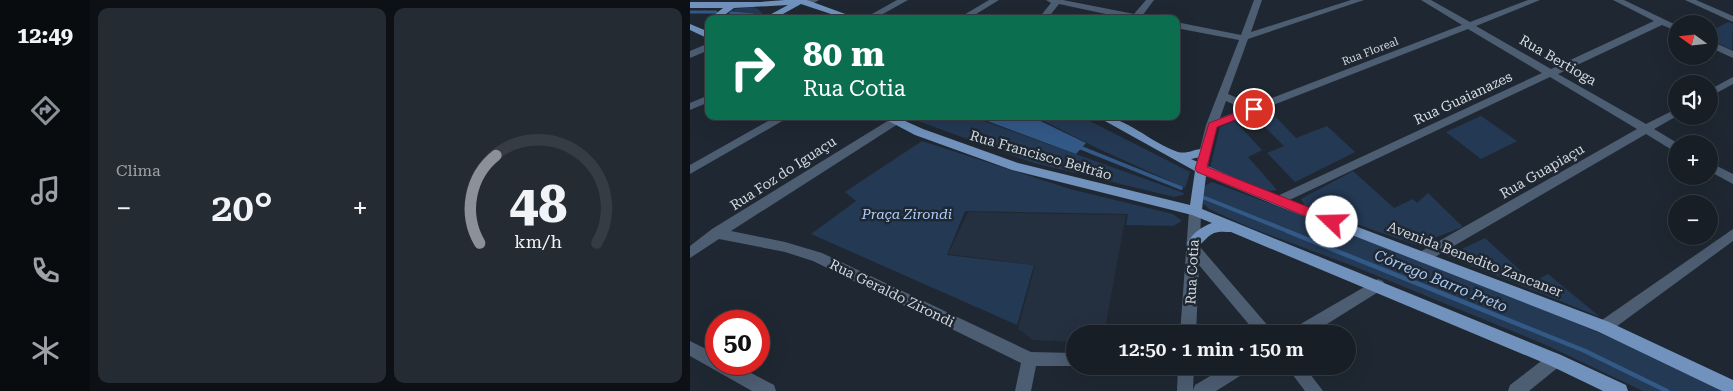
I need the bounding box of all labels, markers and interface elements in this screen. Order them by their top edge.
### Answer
north arrow [1668,15,1718,65]
map controls [1668,15,1718,245]
text: 12:49 [17,23,73,48]
street label: Rua Bertioga [1517,32,1600,89]
text: 80 m [803,34,885,75]
icon: right [720,35,785,100]
street label: Rua Floreal [1340,35,1401,68]
street label: Rua Guaianazes [1411,68,1515,128]
button: sound [1668,75,1718,125]
text: Rua Cotia [803,76,906,101]
pin [1233,88,1275,130]
icon: directions [28,93,63,128]
icon: arrive [1240,95,1268,123]
street label: Rua Francisco Beltrão [968,127,1114,183]
street label: Rua Foz do Iguaçu [727,133,839,213]
button: + [1668,135,1718,185]
street label: Rua Guapiaçu [1497,140,1587,202]
text: Clima [116,161,161,180]
icon: music [28,173,63,208]
text: 48 [509,174,567,235]
text: 20° [211,186,273,230]
text: − [116,192,132,225]
text: + [352,192,368,225]
position arrow [1305,195,1357,247]
button: − [1668,195,1718,245]
park label: Praça Zirondi [861,206,952,222]
street label: Avenida Benedito Zancaner [1385,218,1565,300]
text: km/h [514,231,562,252]
street label: Rua Cotia [1182,239,1202,305]
water label: Córrego Barro Preto [1372,246,1510,316]
icon: phone [28,253,63,288]
street label: Rua Geraldo Zirondi [827,256,957,330]
speed limit sign: 50 [705,310,770,375]
icon: climate [28,333,63,368]
text: 12:50 · 1 min · 150 m [1118,338,1304,361]

